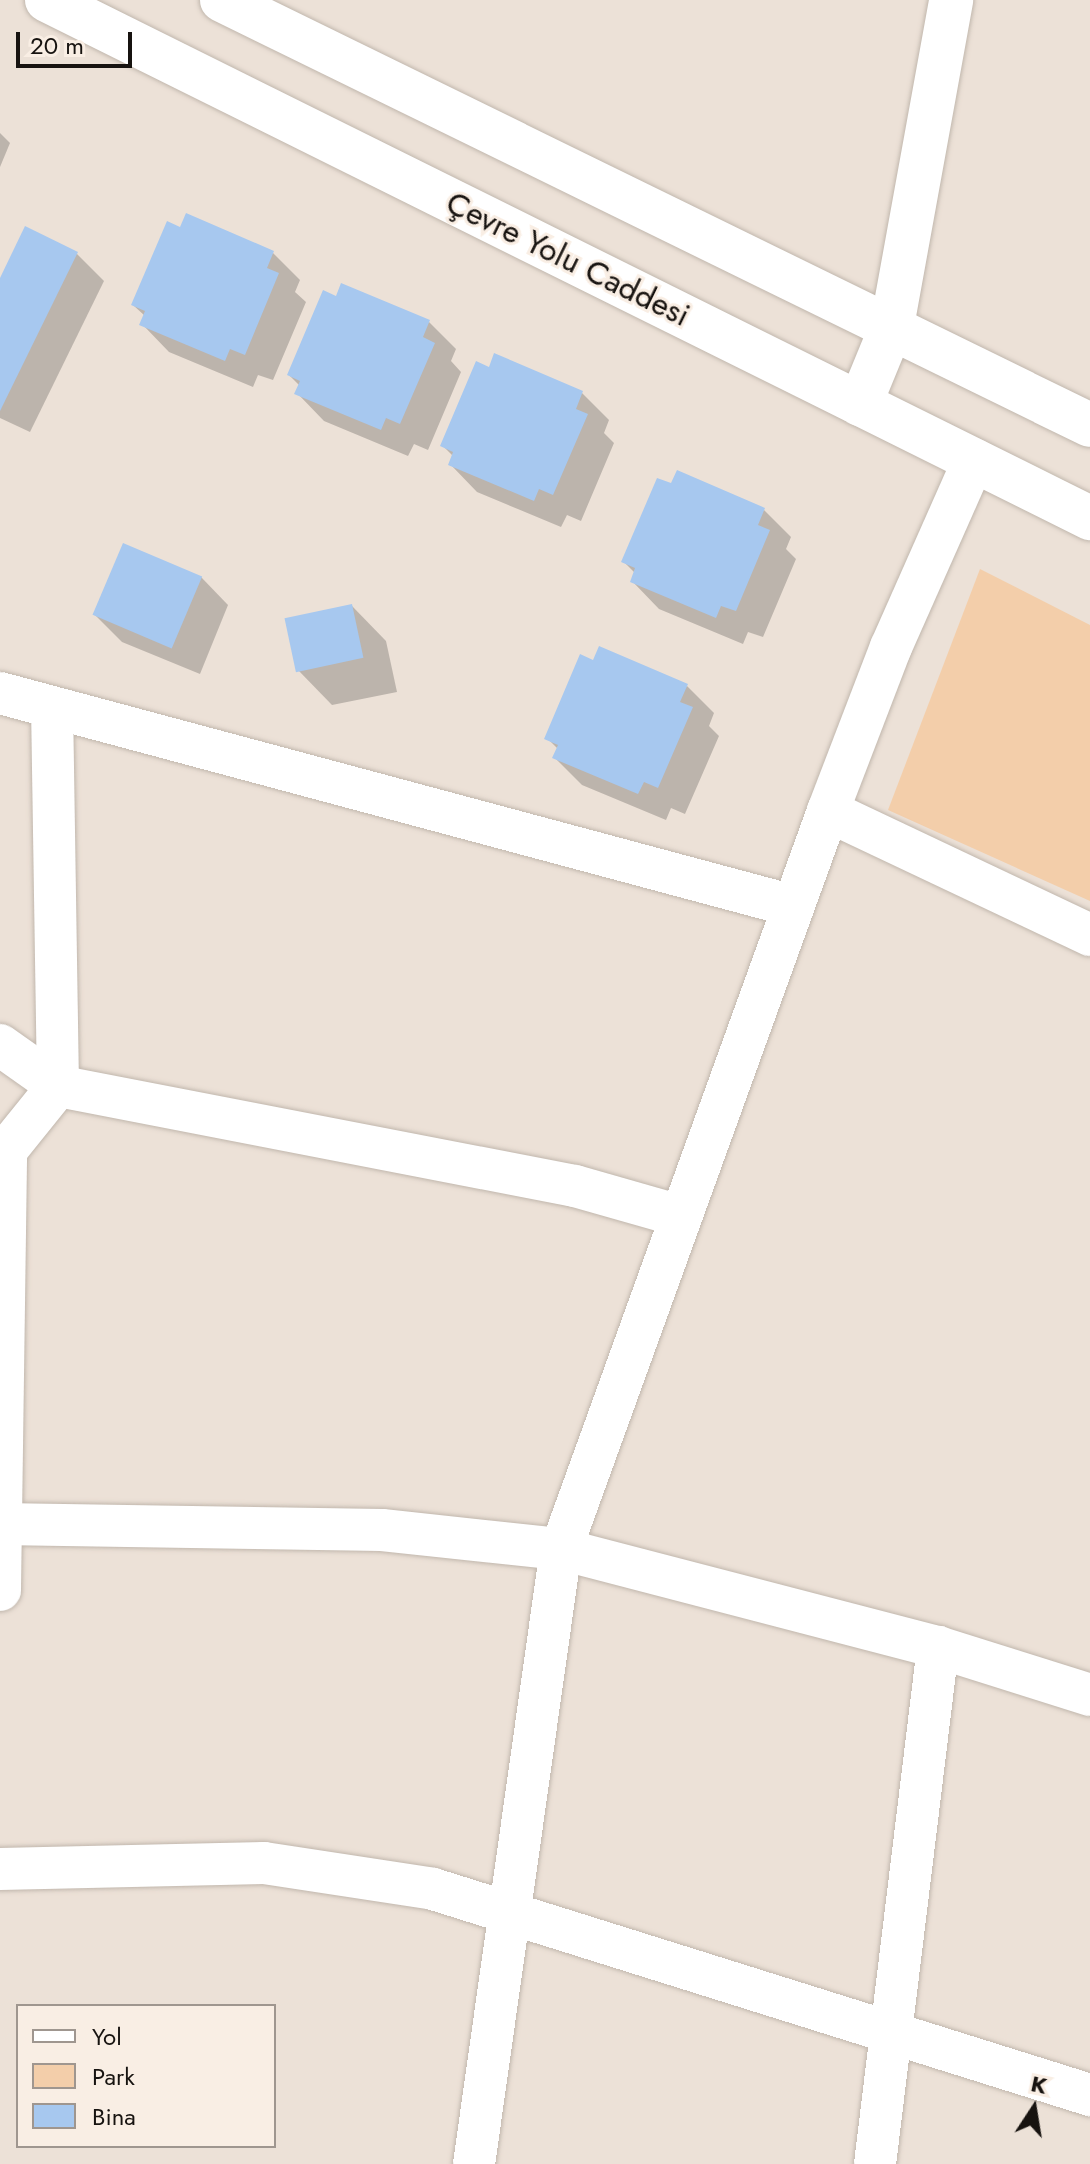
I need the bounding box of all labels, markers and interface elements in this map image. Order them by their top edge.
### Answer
scale bar [20,16,136,66]
text: 20 m [30,28,84,63]
street label: Çevre Yolu Caddesi [440,183,696,335]
legend [16,2004,276,2148]
text: Yol [92,2019,122,2054]
text: Park [92,2059,135,2094]
text: K [1028,2067,1050,2102]
north arrow [994,2068,1074,2148]
text: Bina [92,2099,136,2134]

